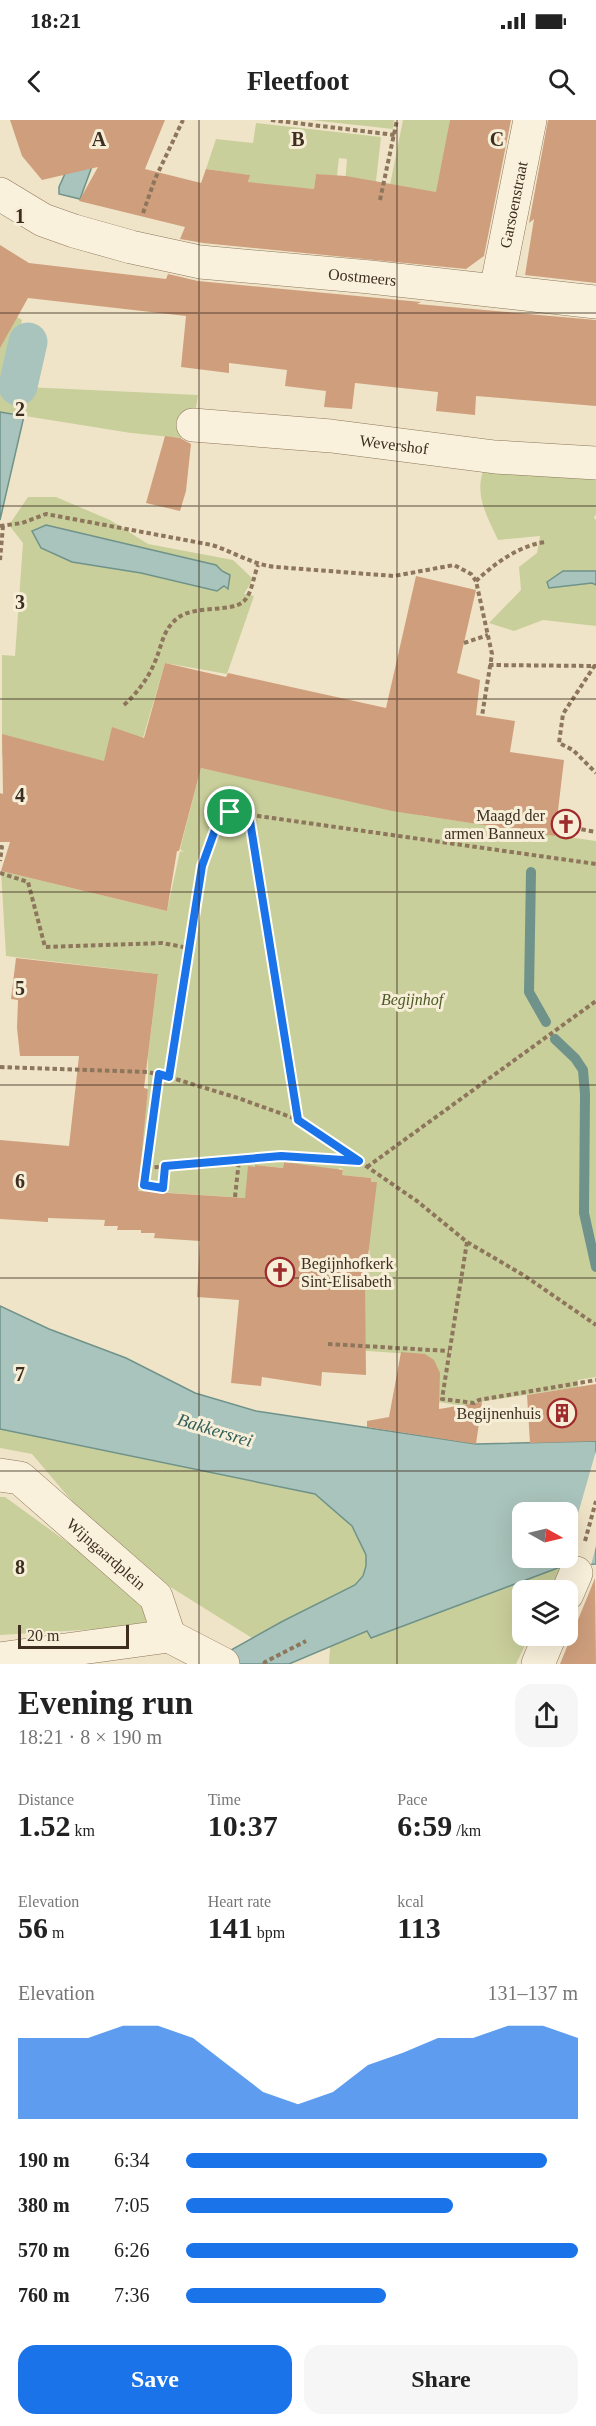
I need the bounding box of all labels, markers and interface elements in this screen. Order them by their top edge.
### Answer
text: 18:21 [30,8,81,33]
icon: back [18,65,51,98]
icon: search [545,65,578,98]
text: Fleetfoot [247,66,349,96]
text: A [92,128,107,150]
text: B [291,128,305,150]
text: C [490,128,504,150]
street label: Garsoenstraat [496,159,530,250]
text: 1 [15,205,25,227]
street label: Oostmeers [328,265,397,288]
text: 2 [15,398,25,420]
street label: Wevershof [359,431,430,457]
text: 3 [15,591,25,613]
text: 4 [15,784,25,806]
pin [204,786,255,837]
icon: arrive [213,795,246,828]
place label: Maagd der armen Banneux [444,807,546,842]
church icon: Maagd der armen Banneux [550,808,582,840]
text: 5 [15,977,25,999]
park label: Begijnhof [381,991,446,1009]
text: 6 [15,1170,25,1192]
place label: Begijnhofkerk Sint-Elisabeth [301,1255,393,1290]
church icon: Begijnhofkerk Sint-Elisabeth [264,1256,296,1288]
text: 7 [15,1363,25,1385]
building icon: Begijnenhuis [546,1397,578,1429]
place label: Begijnenhuis [457,1405,541,1423]
water label: Bakkersrei [175,1409,255,1451]
north arrow [512,1502,578,1568]
map controls [512,1502,578,1646]
street label: Wijngaardplein [64,1515,149,1593]
text: 8 [15,1556,25,1578]
button: layers [512,1580,578,1646]
scale bar [18,1622,129,1650]
text: 20 m [27,1627,59,1644]
button: share [515,1684,578,1747]
text: Evening run [18,1685,193,1721]
text: 18:21 · 8 × 190 m [18,1726,162,1748]
text: Distance [18,1791,74,1808]
text: Time [208,1791,241,1808]
text: Pace [397,1791,428,1808]
text: 1.52 [18,1809,71,1842]
text: 10:37 [208,1809,278,1842]
text: 6:59 [397,1809,452,1842]
text: km [71,1822,95,1839]
text: /km [452,1822,481,1839]
text: Elevation [18,1893,79,1910]
text: Heart rate [208,1893,271,1910]
text: kcal [397,1893,424,1910]
text: 56 [18,1911,48,1944]
text: 141 [208,1911,253,1944]
text: 113 [397,1911,441,1944]
text: m [48,1924,64,1941]
text: bpm [253,1924,285,1941]
text: Elevation [18,1982,95,2004]
text: 131–137 m [487,1982,578,2004]
text: 190 m [18,2149,70,2171]
text: 6:34 [114,2149,150,2171]
text: 380 m [18,2194,70,2216]
text: 7:05 [114,2194,150,2216]
text: 570 m [18,2239,70,2261]
text: 6:26 [114,2239,150,2261]
text: 760 m [18,2284,70,2306]
text: 7:36 [114,2284,150,2306]
button: Save [18,2345,292,2414]
button: Share [304,2345,578,2414]

